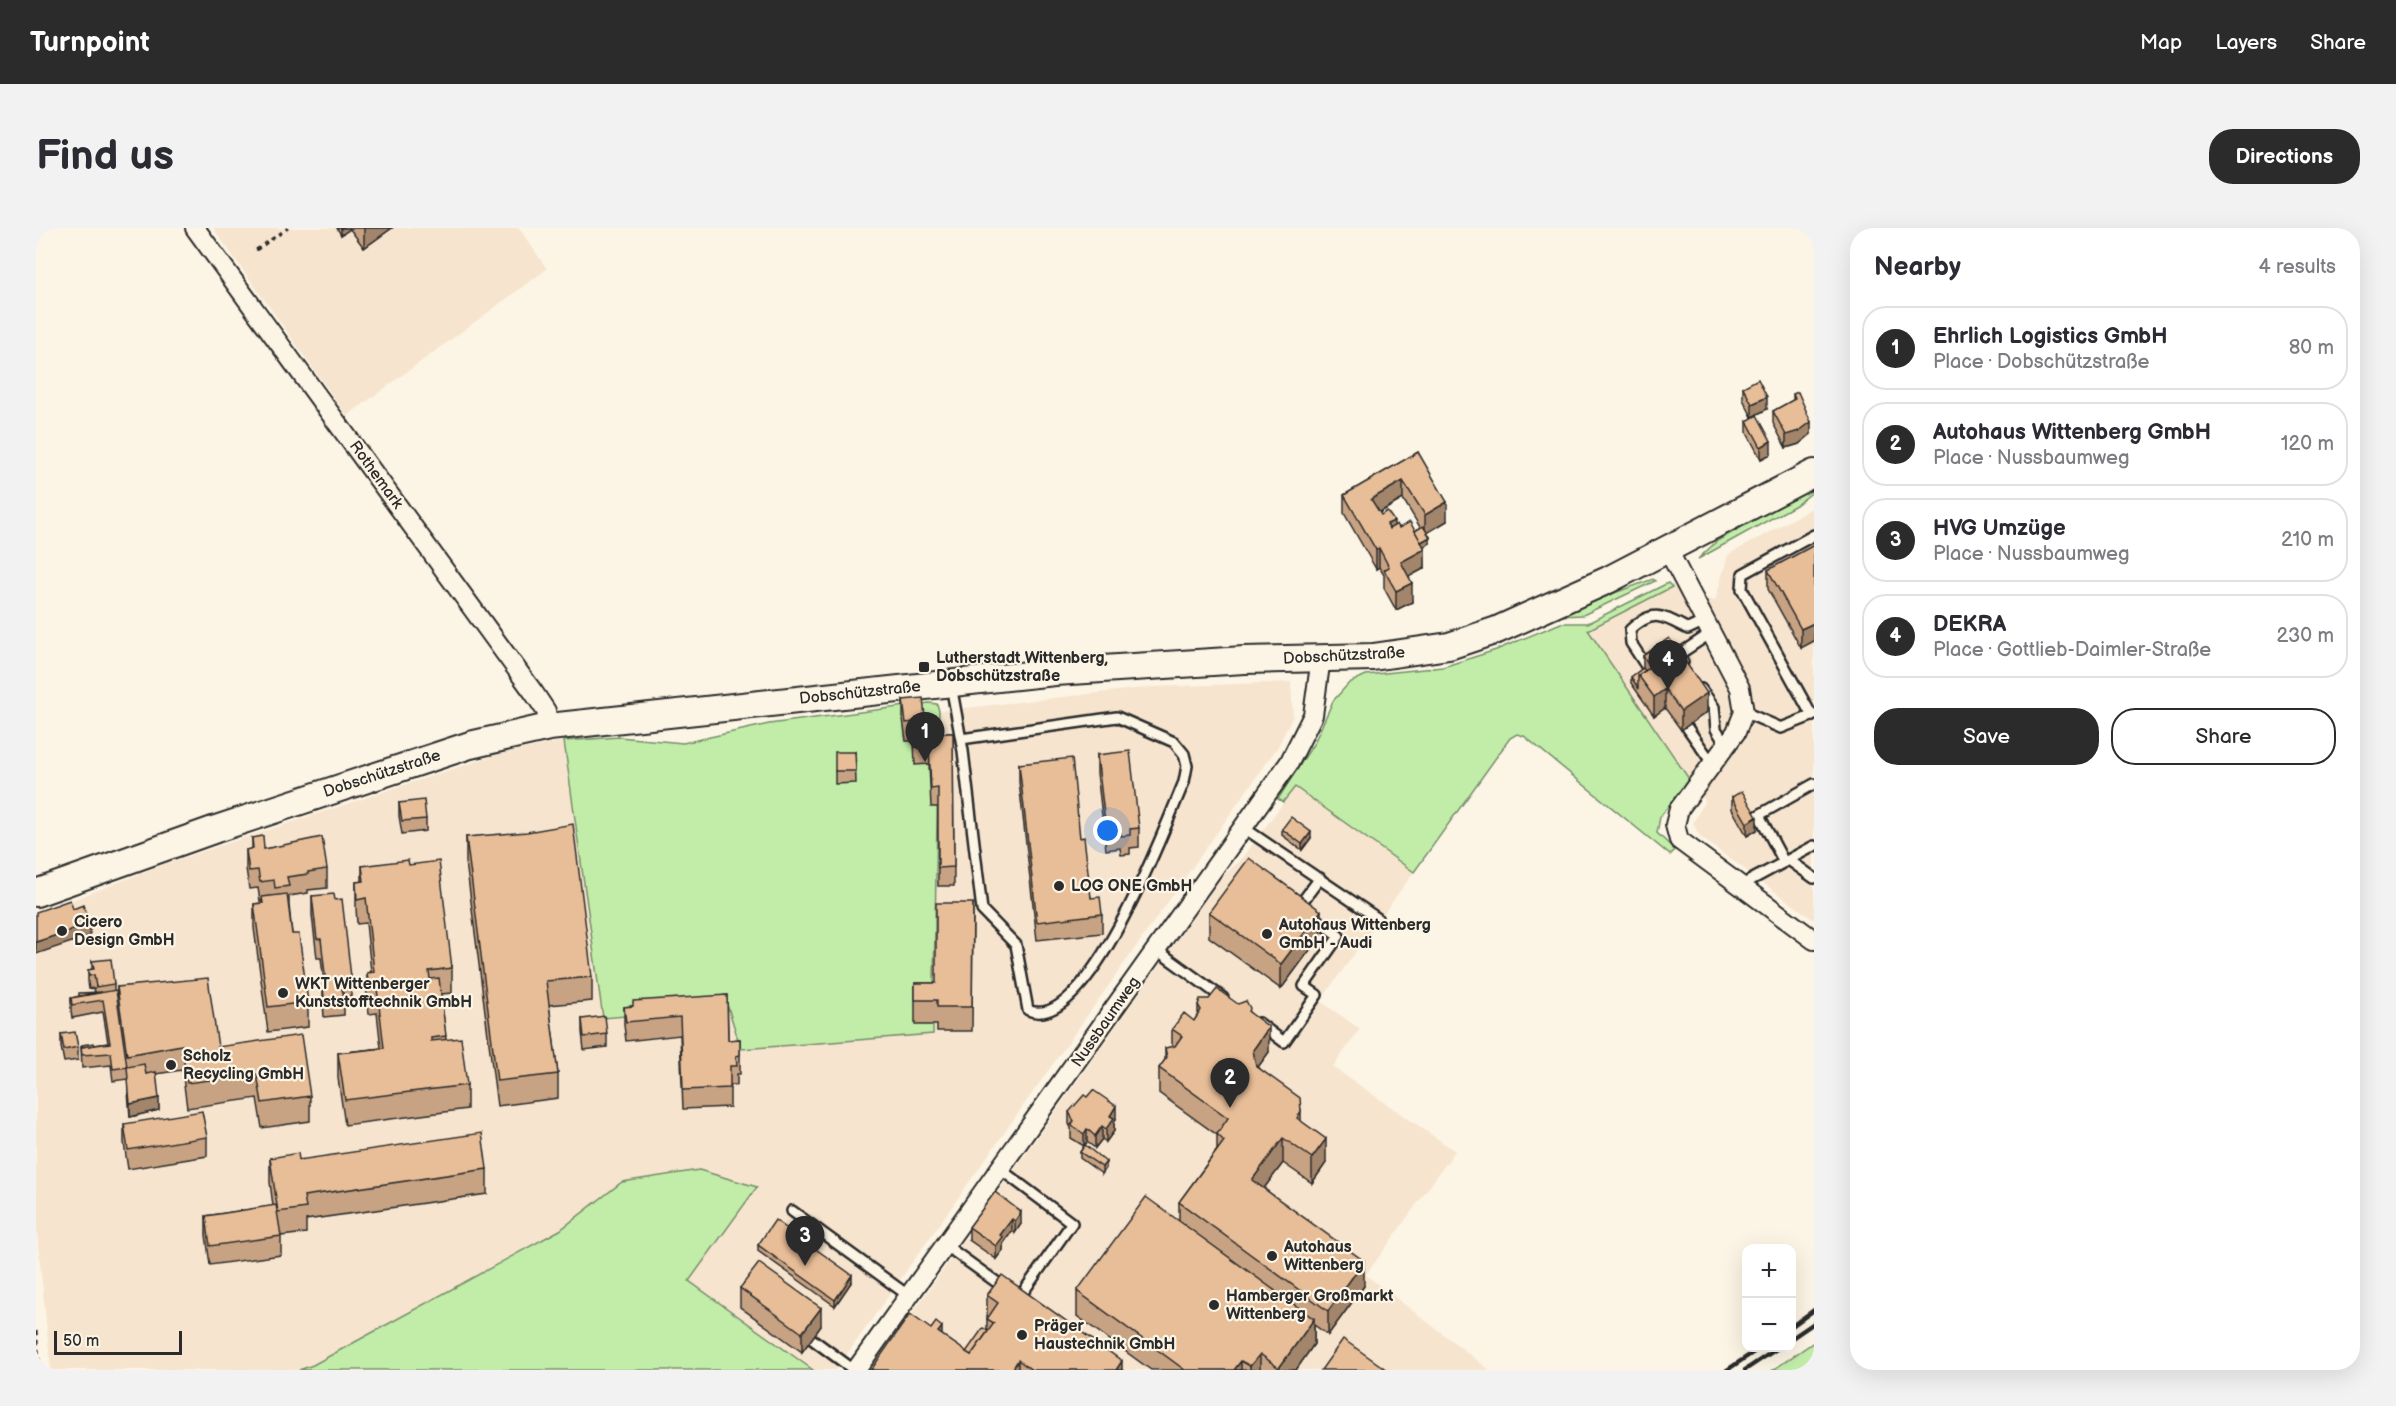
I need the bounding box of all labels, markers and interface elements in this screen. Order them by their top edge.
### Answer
text: Turnpoint [30,26,150,59]
text: Map [2140,30,2182,55]
text: Layers [2215,30,2277,55]
text: Share [2310,30,2366,55]
button: Directions [2209,129,2360,184]
text: Find us [36,131,174,182]
text: Nearby [1874,252,1961,283]
text: 4 results [2258,255,2336,279]
text: Ehrlich Logistics GmbH [1933,323,2168,350]
text: 1 [1891,336,1900,360]
text: 80 m [2289,336,2334,360]
text: Place · Dobschützstraße [1933,350,2149,374]
text: Autohaus Wittenberg GmbH [1933,419,2211,446]
text: 2 [1890,432,1901,456]
text: 120 m [2281,432,2334,456]
street label: Rothemark [345,437,407,513]
text: Place · Nussbaumweg [1933,446,2130,470]
text: HVG Umzüge [1933,515,2066,542]
text: 3 [1890,528,1901,552]
text: 210 m [2281,528,2334,552]
text: Place · Nussbaumweg [1933,542,2130,566]
text: DEKRA [1933,611,2006,638]
text: 4 [1890,624,1901,648]
text: 230 m [2277,624,2334,648]
text: Place · Gottlieb-Daimler-Straße [1933,638,2211,662]
pin: 4 [1648,640,1688,690]
street label: Dobschützstraße [1283,643,1406,669]
place label: Lutherstadt Wittenberg, Dobschützstraße [936,649,1108,686]
marker: Lutherstadt Wittenberg, Dobschützstraße [917,660,931,674]
street label: Dobschützstraße [798,677,922,709]
button: Save [1874,708,2099,765]
button: Share [2111,708,2336,765]
pin: 1 [906,712,944,762]
street label: Dobschützstraße [321,746,443,802]
your location [1093,816,1122,845]
place label: LOG ONE GmbH [1071,877,1192,896]
marker: LOG ONE GmbH [1052,879,1066,893]
place label: Cicero Design GmbH [74,913,175,950]
place label: Autohaus Wittenberg GmbH - Audi [1278,916,1431,953]
marker: Cicero Design GmbH [55,924,69,938]
marker: Autohaus Wittenberg GmbH - Audi [1260,927,1274,941]
street label: Nussbaumweg [1068,973,1144,1071]
place label: WKT Wittenberger Kunststofftechnik GmbH [295,975,472,1012]
marker: WKT Wittenberger Kunststofftechnik GmbH [276,986,290,1000]
place label: Scholz Recycling GmbH [183,1047,304,1084]
marker: Scholz Recycling GmbH [164,1058,178,1072]
pin: 2 [1210,1058,1250,1108]
pin: 3 [786,1216,824,1266]
place label: Autohaus Wittenberg [1283,1238,1364,1275]
map controls [1742,1244,1796,1352]
button: + [1742,1244,1796,1298]
marker: Autohaus Wittenberg [1265,1249,1279,1263]
place label: Hamberger Großmarkt Wittenberg [1226,1287,1394,1324]
marker: Hamberger Großmarkt Wittenberg [1207,1298,1221,1312]
button: − [1742,1298,1796,1352]
place label: Präger Haustechnik GmbH [1034,1317,1175,1354]
scale bar [54,1328,182,1356]
marker: Präger Haustechnik GmbH [1015,1328,1029,1342]
text: 50 m [63,1332,99,1351]

